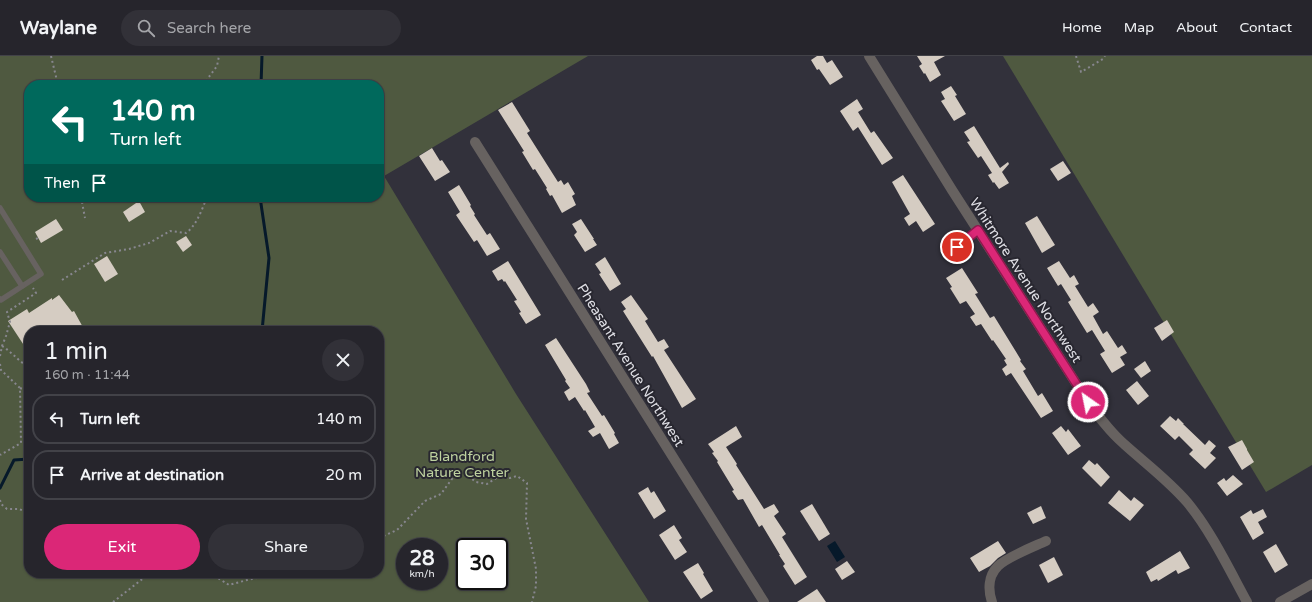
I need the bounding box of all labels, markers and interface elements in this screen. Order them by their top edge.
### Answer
search box [121,10,401,46]
text: Waylane [20,17,97,39]
icon: search [135,17,157,39]
text: Search here [167,19,251,37]
text: Home [1062,19,1102,36]
text: Map [1124,19,1154,36]
text: About [1176,19,1218,36]
text: Contact [1240,19,1292,36]
text: 140 m [110,94,196,128]
icon: left [44,96,96,148]
text: Turn left [110,128,182,150]
icon: arrive [88,172,110,194]
text: Then [44,174,80,192]
street label: Whitmore Avenue Northwest [966,195,1086,366]
pin [940,230,974,264]
icon: arrive [946,236,968,258]
street label: Pheasant Avenue Northwest [573,281,688,450]
text: 1 min [44,337,108,366]
button: close [322,339,364,381]
text: 160 m · 11:44 [44,367,130,383]
position arrow [1067,381,1109,423]
icon: left [46,408,68,430]
text: Turn left [80,410,140,428]
text: 140 m [316,410,362,428]
park label: Blandford Nature Center [415,448,510,481]
icon: arrive [46,464,68,486]
text: Arrive at destination [80,466,224,484]
text: 20 m [325,466,362,484]
button: Exit [44,524,200,570]
button: Share [208,524,364,570]
speed limit sign: 30 [456,538,508,590]
text: 28 [409,547,435,571]
text: km/h [409,568,435,580]

